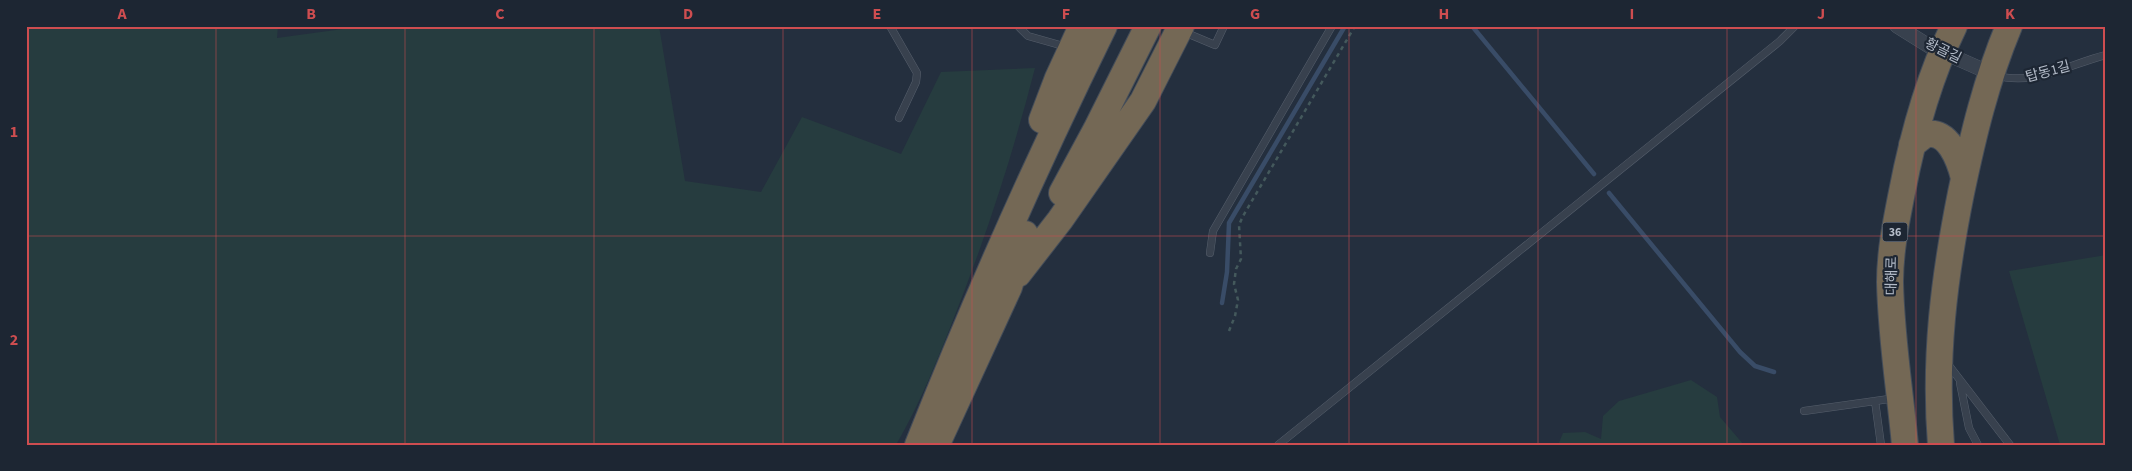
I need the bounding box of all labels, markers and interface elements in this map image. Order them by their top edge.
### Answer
text: A [116,3,127,25]
text: B [306,3,316,25]
text: C [495,3,505,25]
text: D [683,3,693,25]
text: E [873,3,881,25]
text: F [1062,3,1070,25]
text: G [1250,3,1260,25]
text: H [1439,3,1449,25]
text: I [1630,3,1634,25]
text: J [1817,3,1825,25]
text: K [2005,3,2015,25]
street label: 황골길 [1921,34,1965,68]
street label: 탑동1길 [2023,56,2073,88]
text: 1 [10,121,18,143]
road number: 36 [1882,222,1908,242]
street label: 대해로 [1882,256,1902,295]
text: 2 [10,329,18,351]

